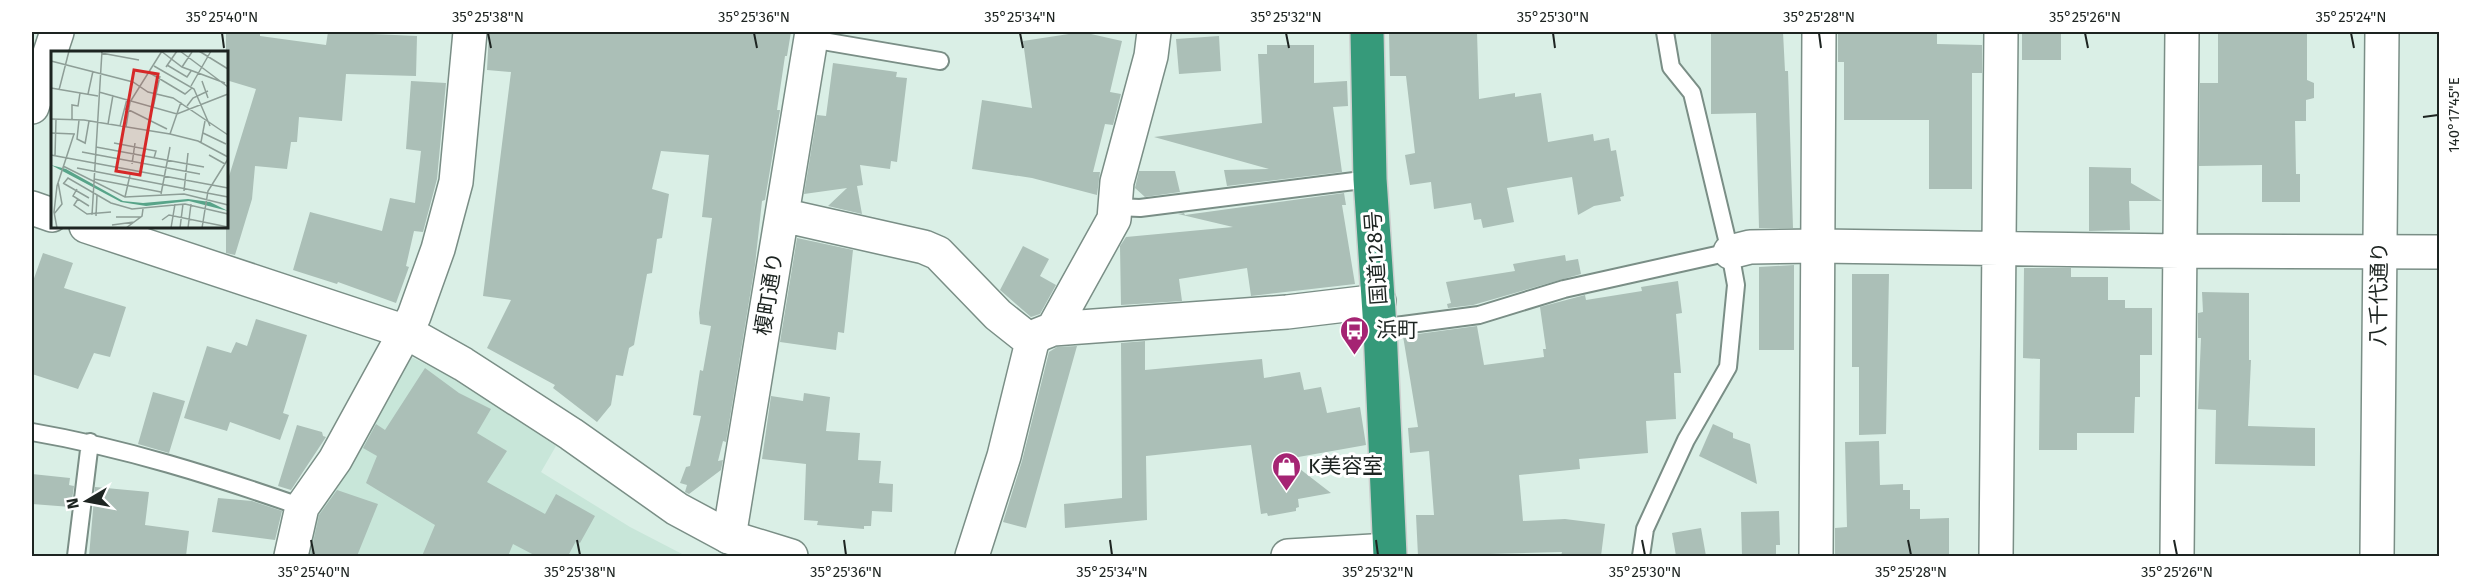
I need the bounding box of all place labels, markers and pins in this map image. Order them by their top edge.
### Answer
bus stop icon: 浜町 [1339,314,1371,356]
place label: 浜町 [1376,317,1418,343]
shop icon: K美容室 [1271,450,1303,492]
place label: K美容室 [1308,453,1383,479]

